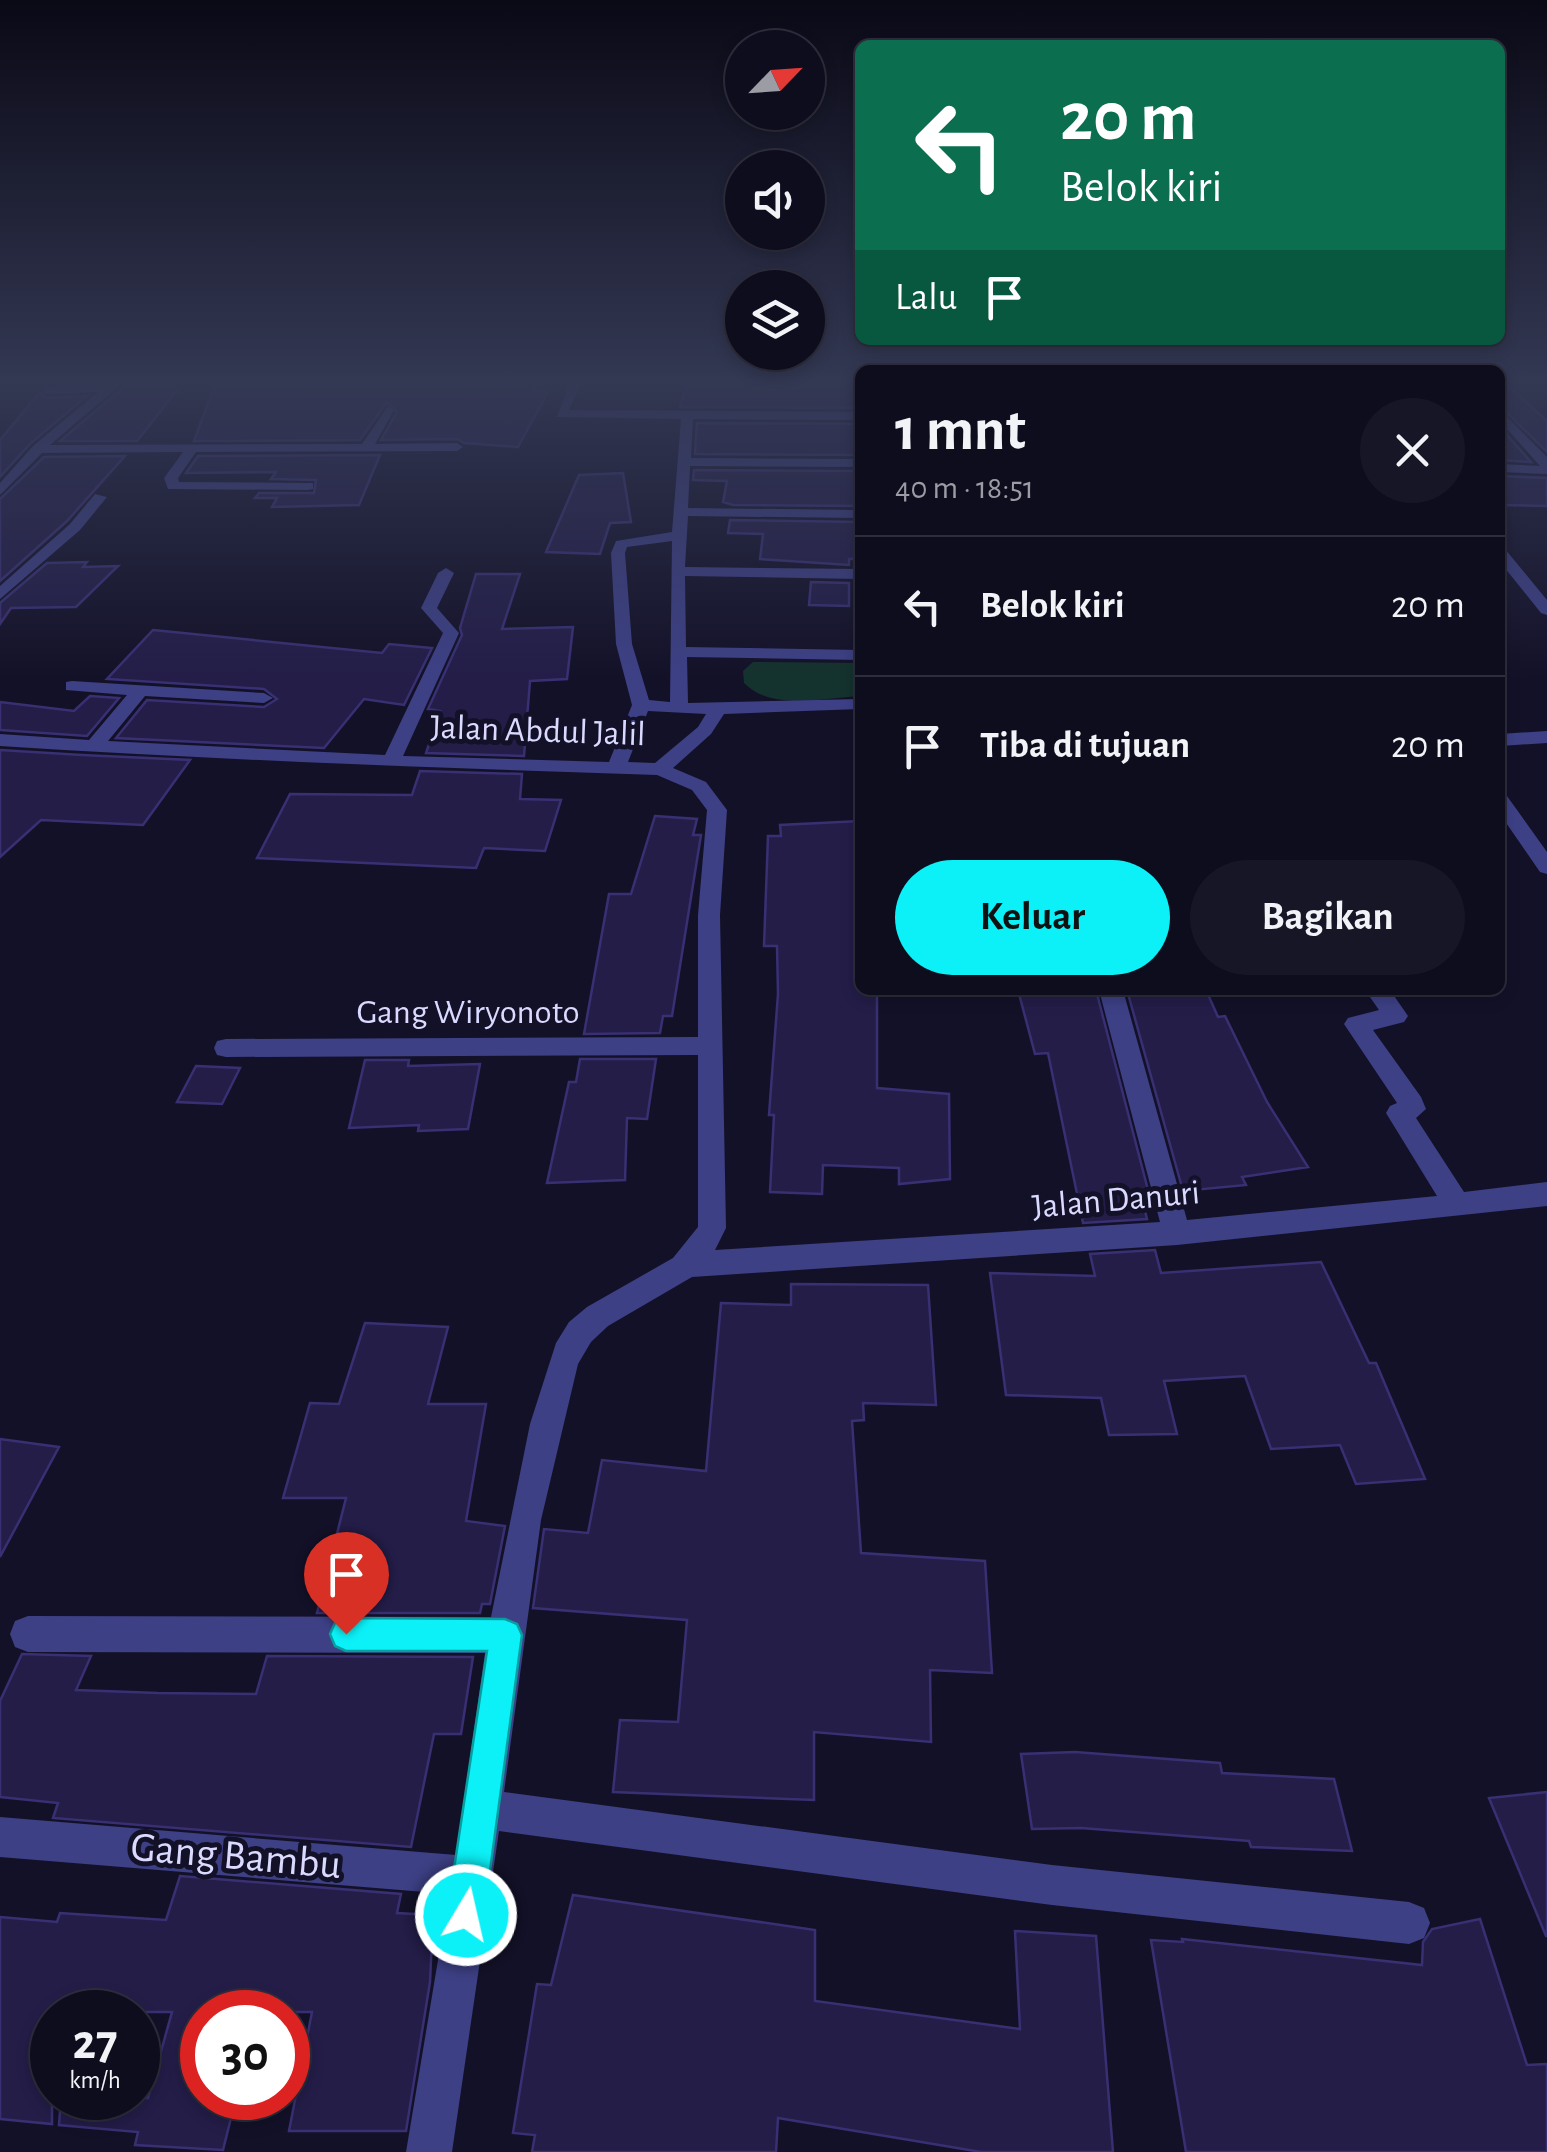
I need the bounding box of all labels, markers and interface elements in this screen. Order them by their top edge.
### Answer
north arrow [725,30,825,130]
map controls [725,30,825,370]
icon: left [895,80,1025,210]
text: 20 m [1060,83,1197,153]
button: sound [725,150,825,250]
text: Belok kiri [1060,165,1222,210]
button: layers [725,270,825,370]
icon: arrive [977,270,1032,325]
text: Lalu [895,279,957,317]
button: close [1360,398,1465,503]
text: 1 mnt [895,401,1026,461]
text: 40 m · 18:51 [895,472,1034,504]
icon: left [895,579,950,634]
text: Belok kiri [980,587,1125,625]
text: 20 m [1391,587,1465,625]
street label: Jalan Abdul Jalil [430,710,646,752]
icon: arrive [895,719,950,774]
text: Tiba di tujuan [980,727,1190,765]
text: 20 m [1391,727,1465,765]
button: Keluar [895,860,1170,975]
button: Bagikan [1190,860,1465,975]
street label: Gang Wiryonoto [356,995,580,1030]
street label: Jalan Danuri [1031,1175,1201,1225]
pin [304,1532,389,1635]
icon: arrive [319,1547,374,1602]
street label: Gang Bambu [129,1826,343,1886]
position arrow [414,1863,518,1967]
speed limit sign: 30 [180,1990,310,2120]
text: 27 [72,2018,118,2068]
text: km/h [69,2068,121,2093]

